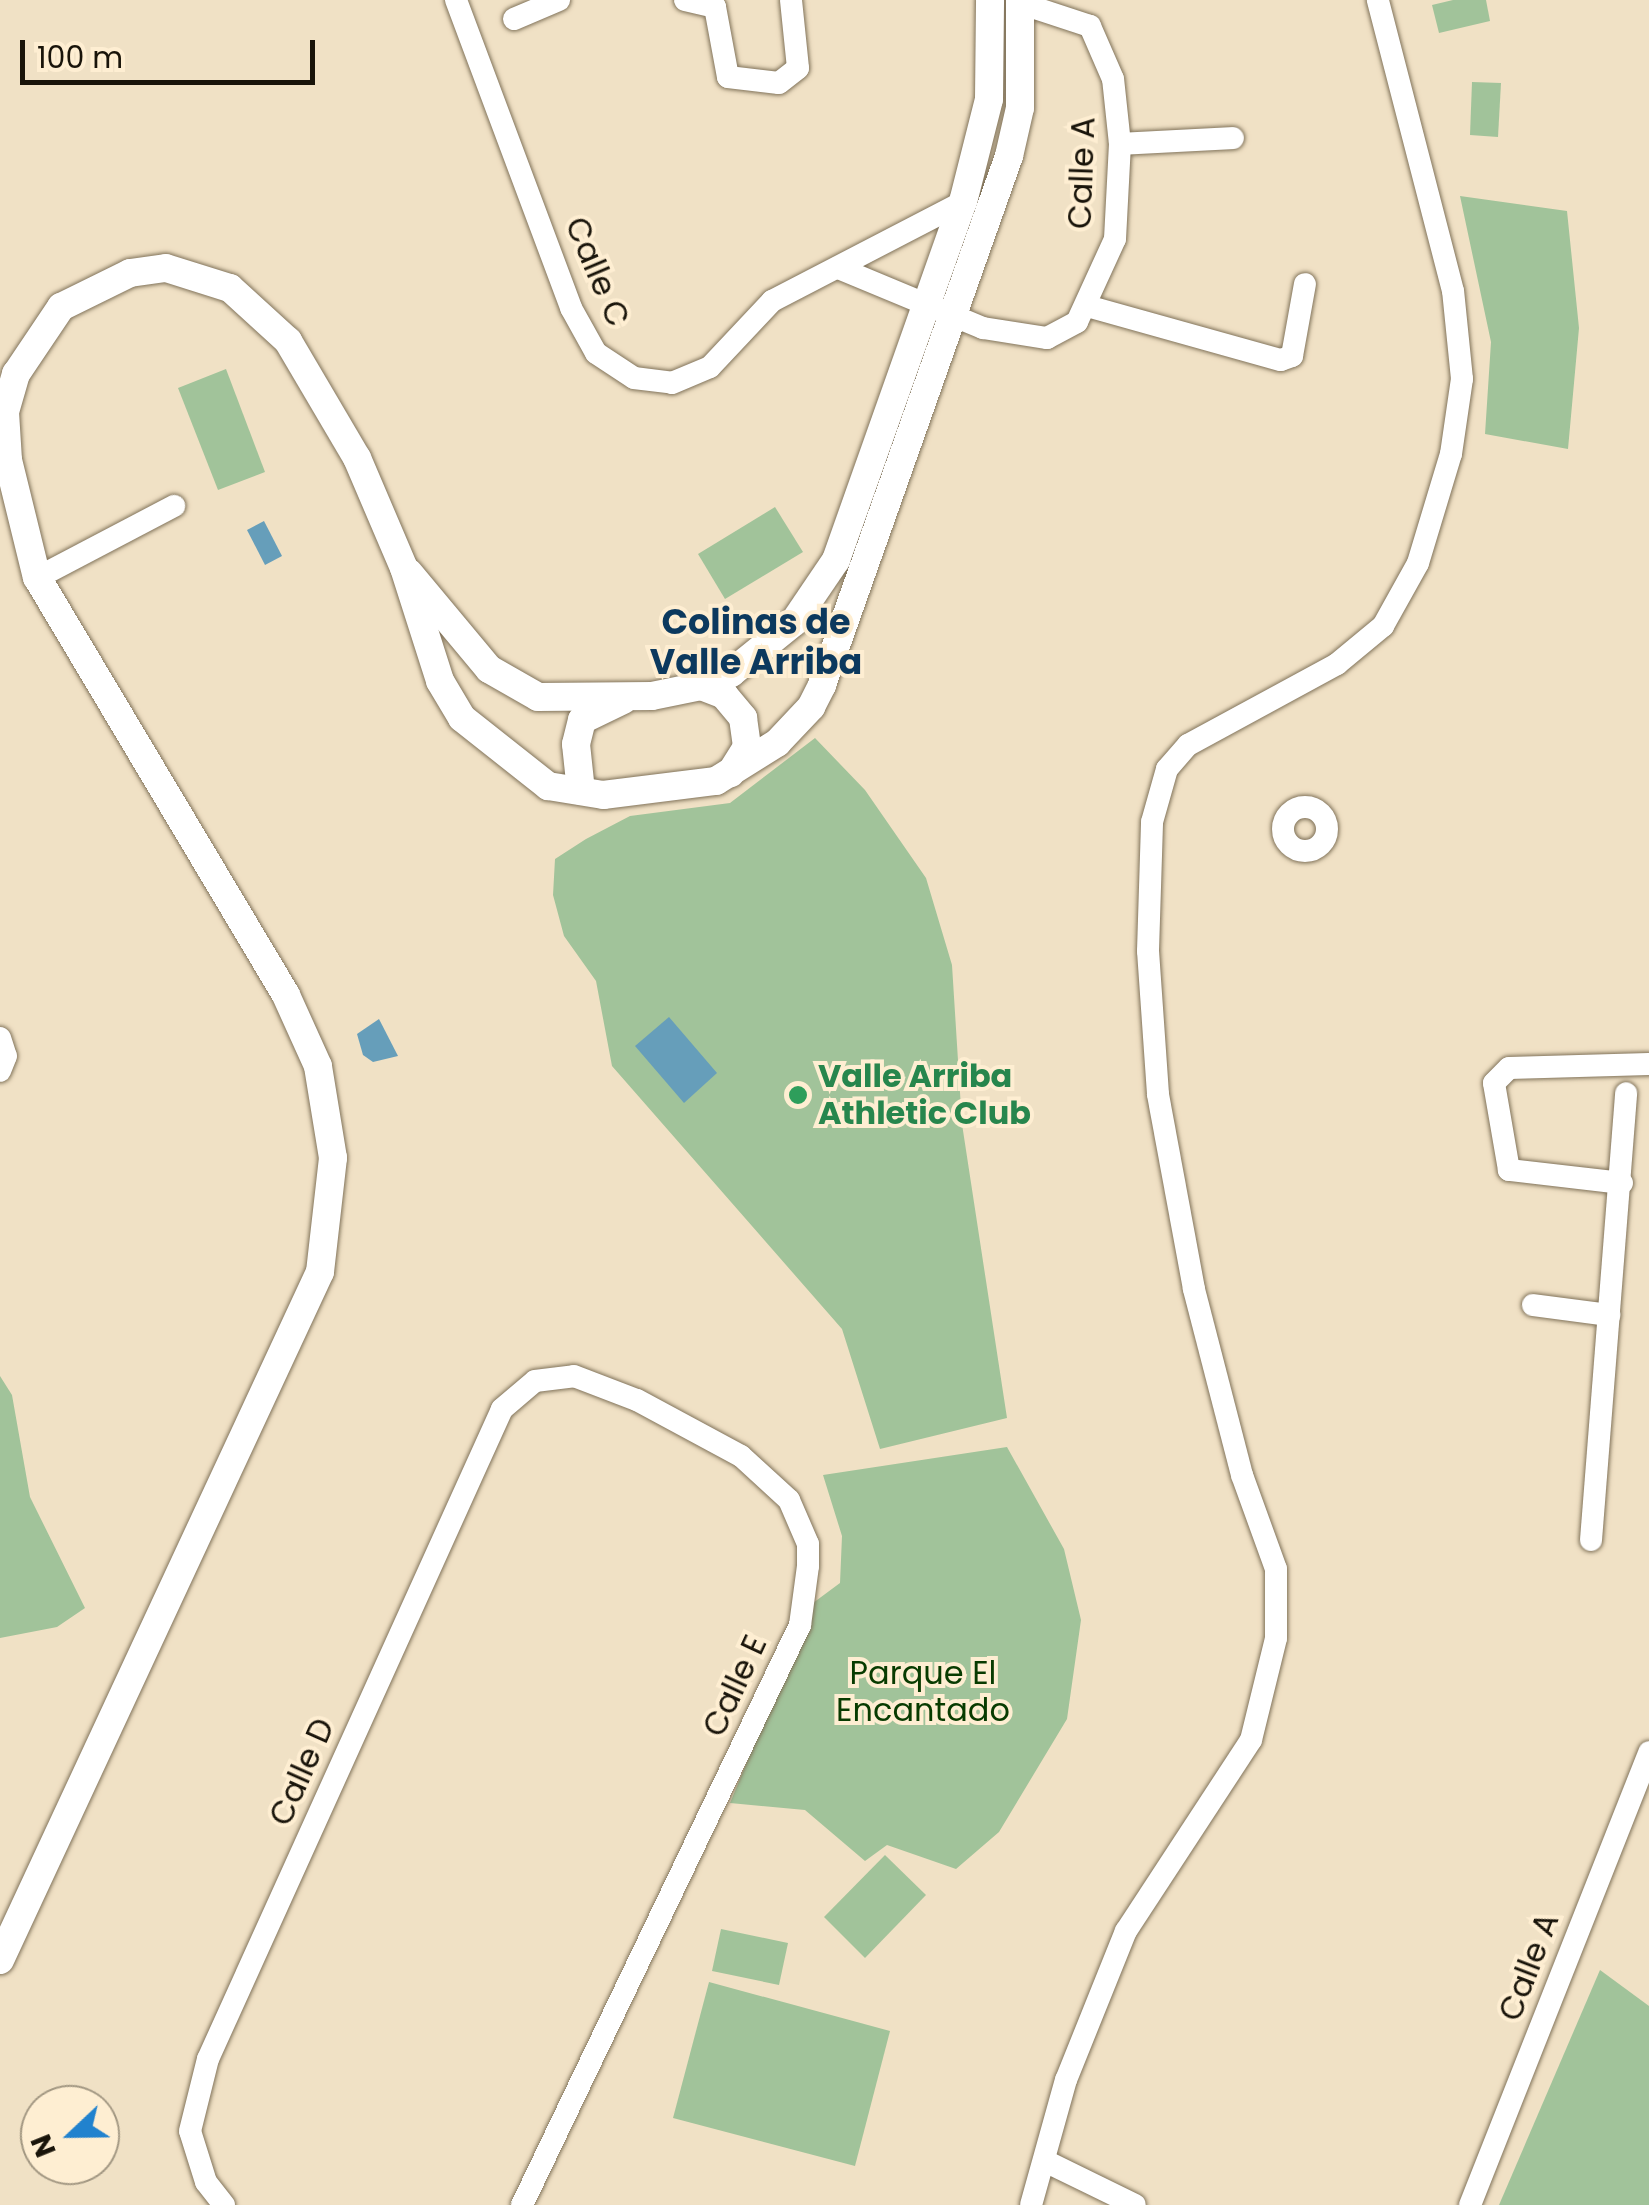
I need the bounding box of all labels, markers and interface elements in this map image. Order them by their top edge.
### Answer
scale bar [25,20,320,82]
text: 100 m [37,36,123,79]
street label: Calle A [1061,116,1103,230]
street label: Calle C [557,211,637,333]
district label: Colinas de Valle Arriba [650,601,862,683]
place label: Valle Arriba Athletic Club [818,1058,1031,1133]
marker: Valle Arriba Athletic Club [787,1084,809,1106]
street label: Calle E [695,1629,775,1743]
park label: Parque El Encantado [836,1655,1010,1730]
street label: Calle D [261,1713,343,1831]
street label: Calle A [1491,1908,1567,2026]
north arrow [20,2085,120,2185]
text: N [22,2129,66,2163]

